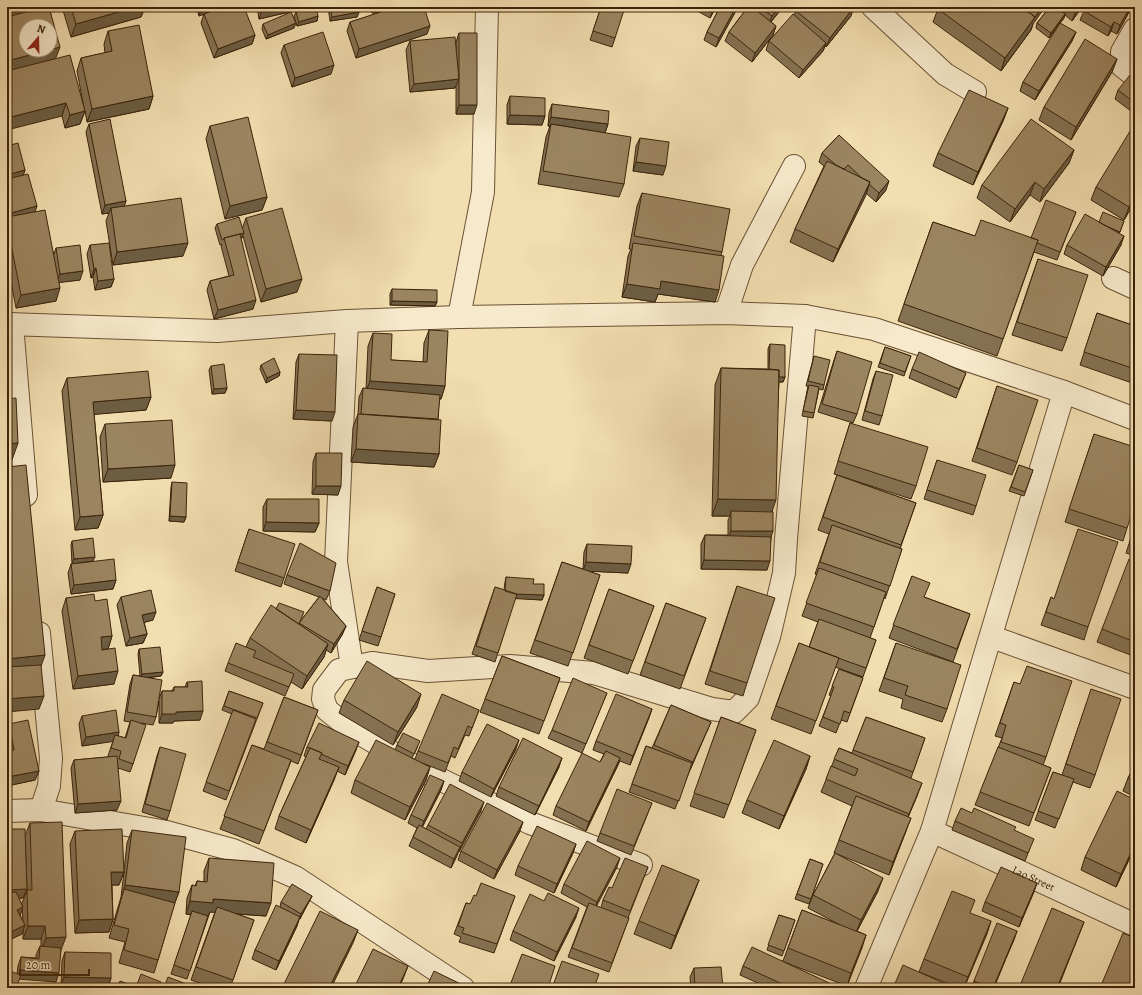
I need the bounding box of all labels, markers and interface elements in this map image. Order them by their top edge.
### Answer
north arrow [18,18,58,58]
text: N [35,21,48,37]
street label: Lao Street [1010,862,1058,895]
scale bar [20,951,89,977]
text: 20 m [26,957,50,973]

